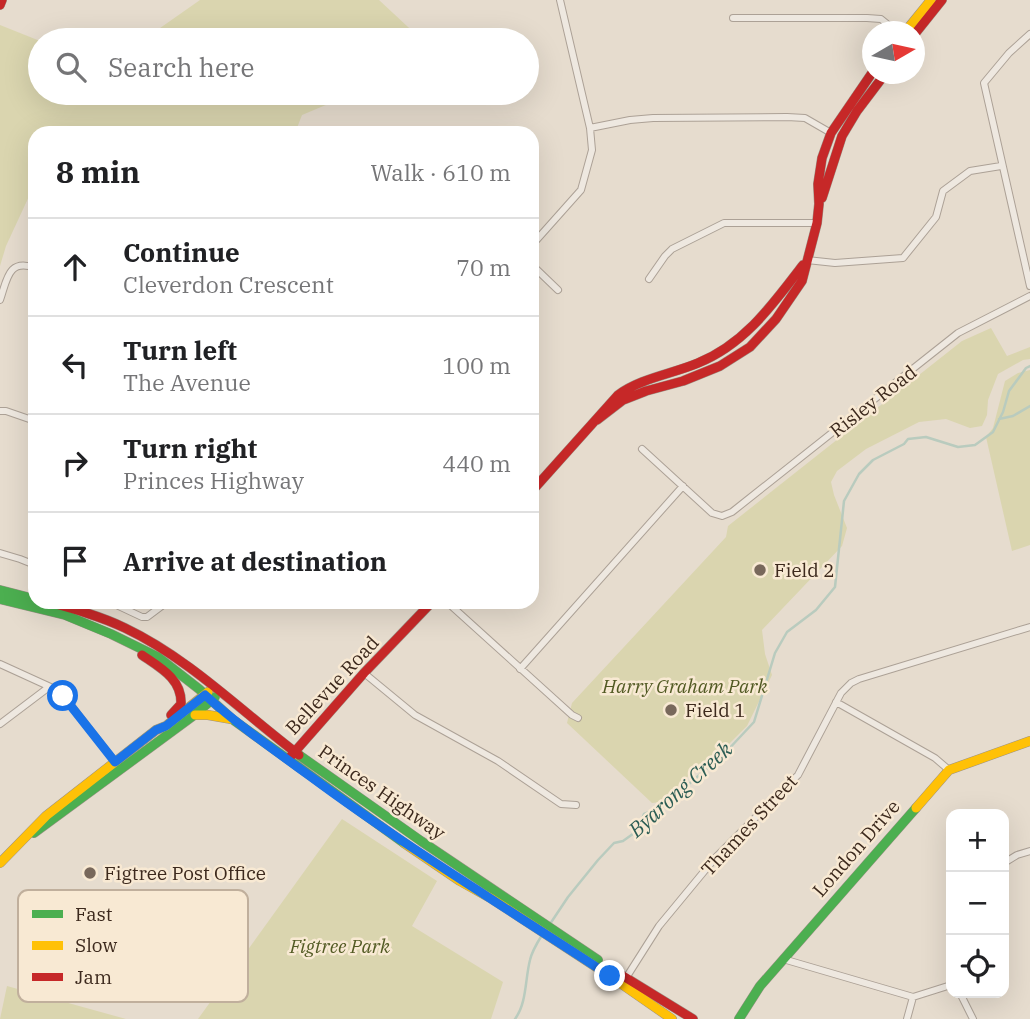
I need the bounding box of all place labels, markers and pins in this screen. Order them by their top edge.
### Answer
place label: Field 2 [774,558,835,582]
marker: Field 2 [752,562,768,578]
place label: Field 1 [685,698,746,722]
marker: Field 1 [663,702,679,718]
place label: Figtree Post Office [104,861,266,885]
marker: Figtree Post Office [82,865,98,881]

